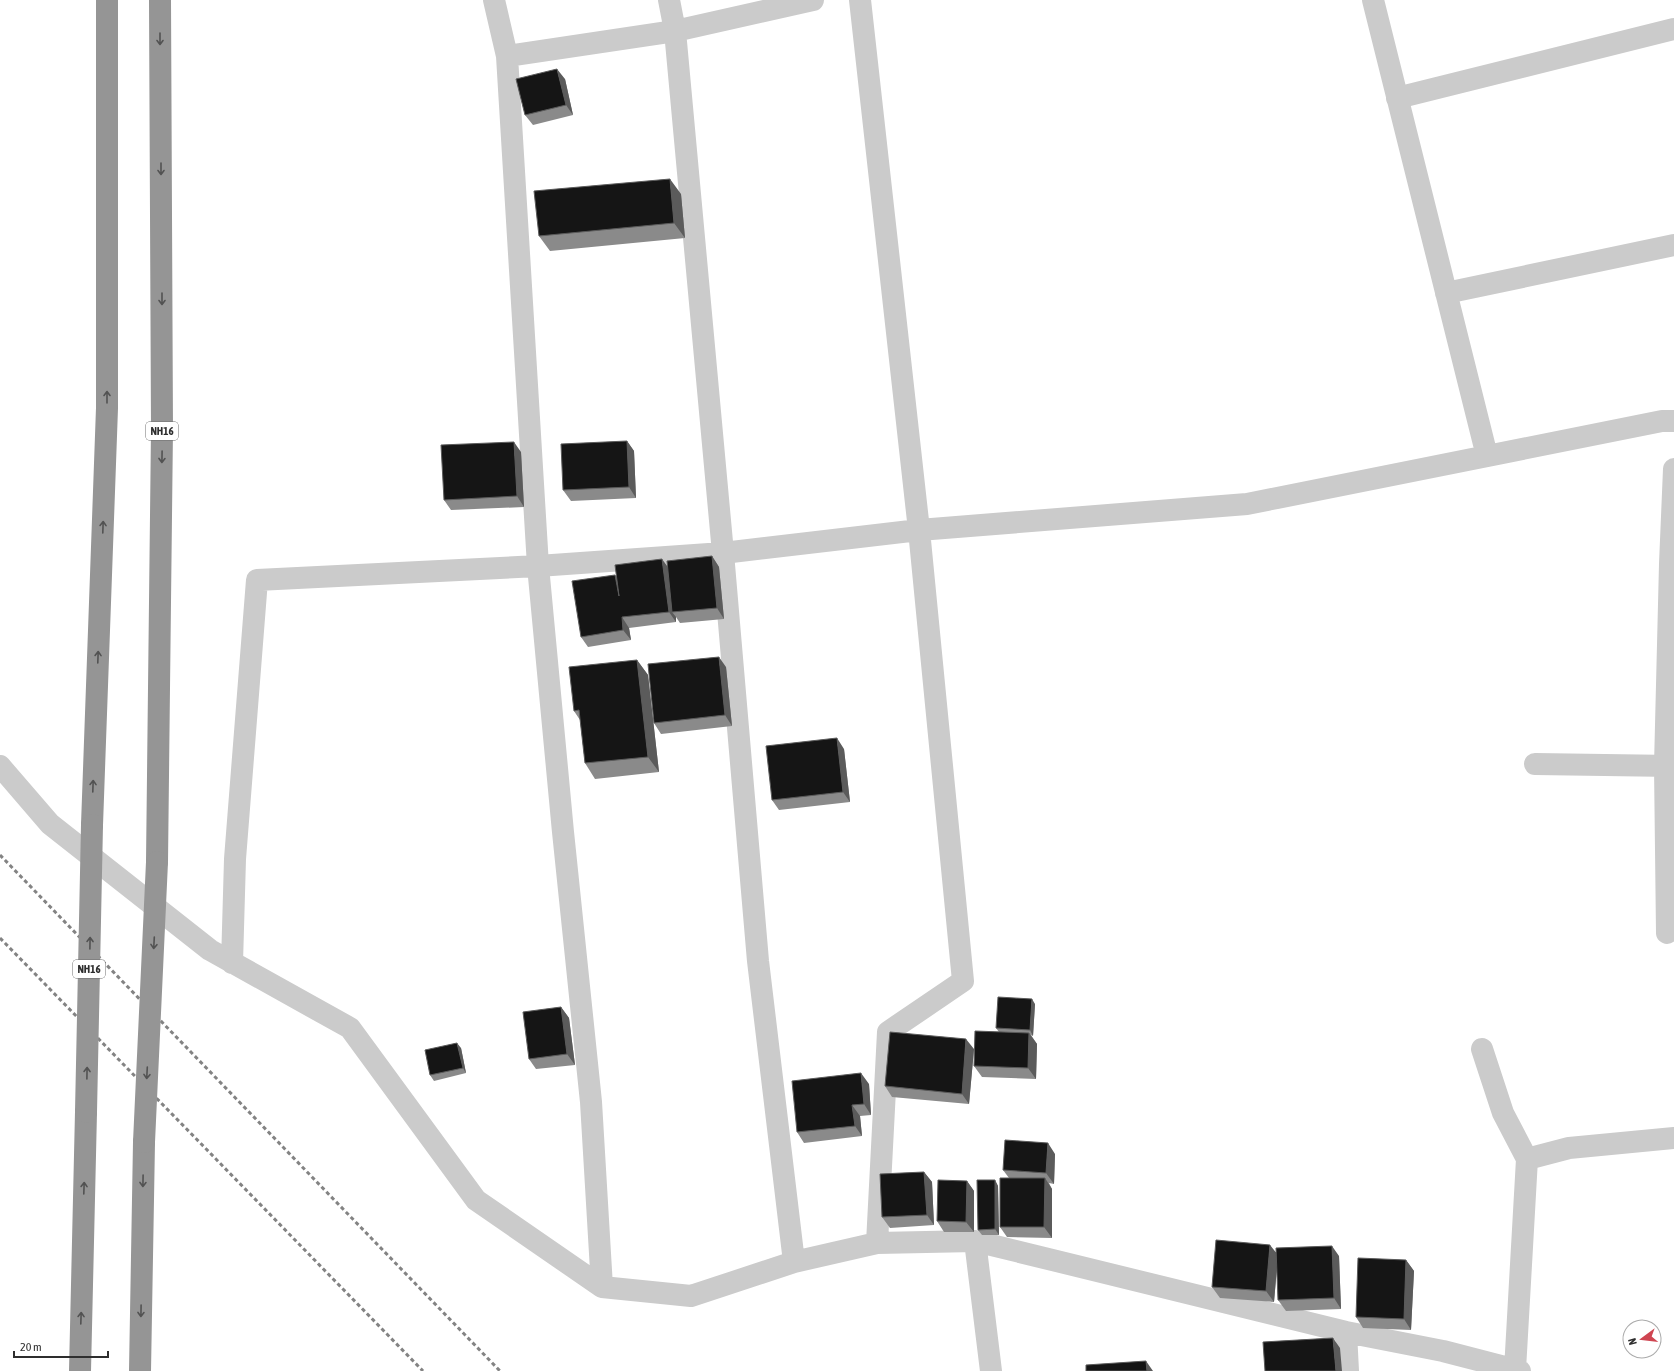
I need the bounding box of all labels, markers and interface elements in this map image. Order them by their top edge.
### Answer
one-way arrow [156,32,164,45]
one-way arrow [157,162,165,175]
one-way arrow [158,292,165,305]
one-way arrow [103,391,111,404]
road number: NH16 [146,422,178,440]
one-way arrow [158,450,166,463]
one-way arrow [99,521,106,534]
one-way arrow [94,651,102,664]
one-way arrow [89,780,97,793]
one-way arrow [150,936,157,949]
one-way arrow [86,937,93,950]
road number: NH16 [73,960,105,978]
one-way arrow [144,1066,151,1079]
one-way arrow [83,1067,91,1080]
one-way arrow [140,1174,147,1187]
one-way arrow [81,1182,88,1195]
one-way arrow [137,1304,145,1317]
one-way arrow [77,1312,85,1325]
north arrow [1622,1319,1662,1359]
scale bar [14,1333,108,1359]
text: N [1626,1337,1639,1346]
text: 20 m [20,1340,42,1354]

